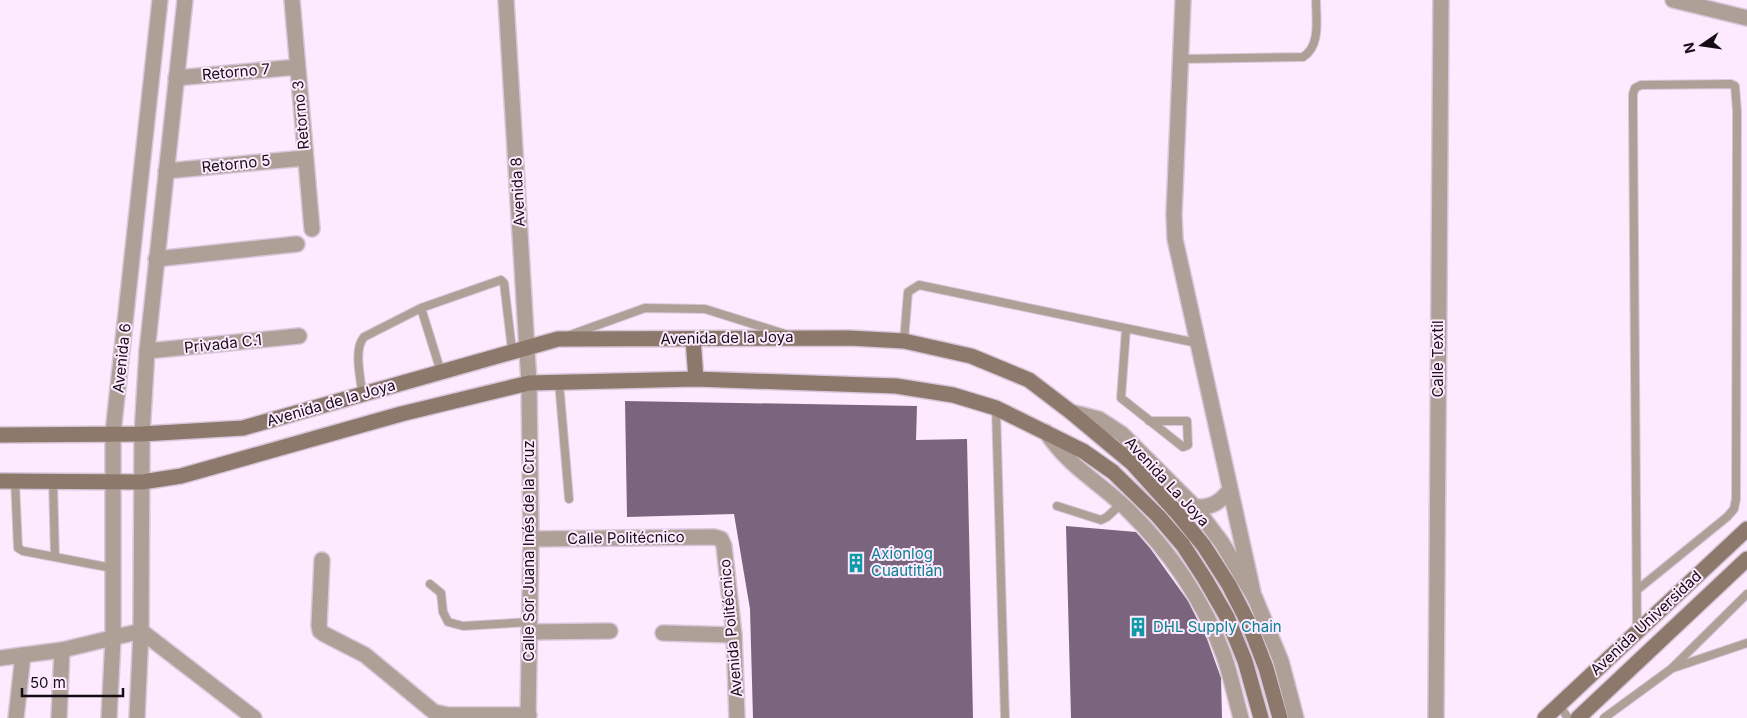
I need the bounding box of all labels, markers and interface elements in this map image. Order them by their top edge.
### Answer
north arrow [1677,20,1727,70]
text: N [1679,41,1698,55]
street label: Retorno 7 [201,59,271,84]
street label: Retorno 3 [288,80,313,150]
street label: Retorno 5 [201,150,271,177]
street label: Avenida 8 [506,157,529,227]
street label: Calle Textil [1428,320,1447,398]
street label: Avenida 6 [108,322,135,394]
street label: Avenida de la Joya [660,327,794,348]
street label: Privada C.1 [183,330,263,357]
street label: Avenida de la Joya [264,375,397,430]
street label: Avenida La Joya [1121,433,1214,530]
street label: Calle Sor Juana Inés de la Cruz [519,440,538,662]
street label: Calle Politécnico [567,527,685,548]
place label: Axionlog Cuautitlán [871,544,942,580]
building icon: Axionlog Cuautitlán [845,552,867,574]
street label: Avenida Politécnico [715,558,746,698]
street label: Avenida Universidad [1586,566,1705,679]
building icon: DHL Supply Chain [1127,616,1149,638]
place label: DHL Supply Chain [1153,617,1282,636]
scale bar [22,666,124,698]
text: 50 m [30,673,66,692]

